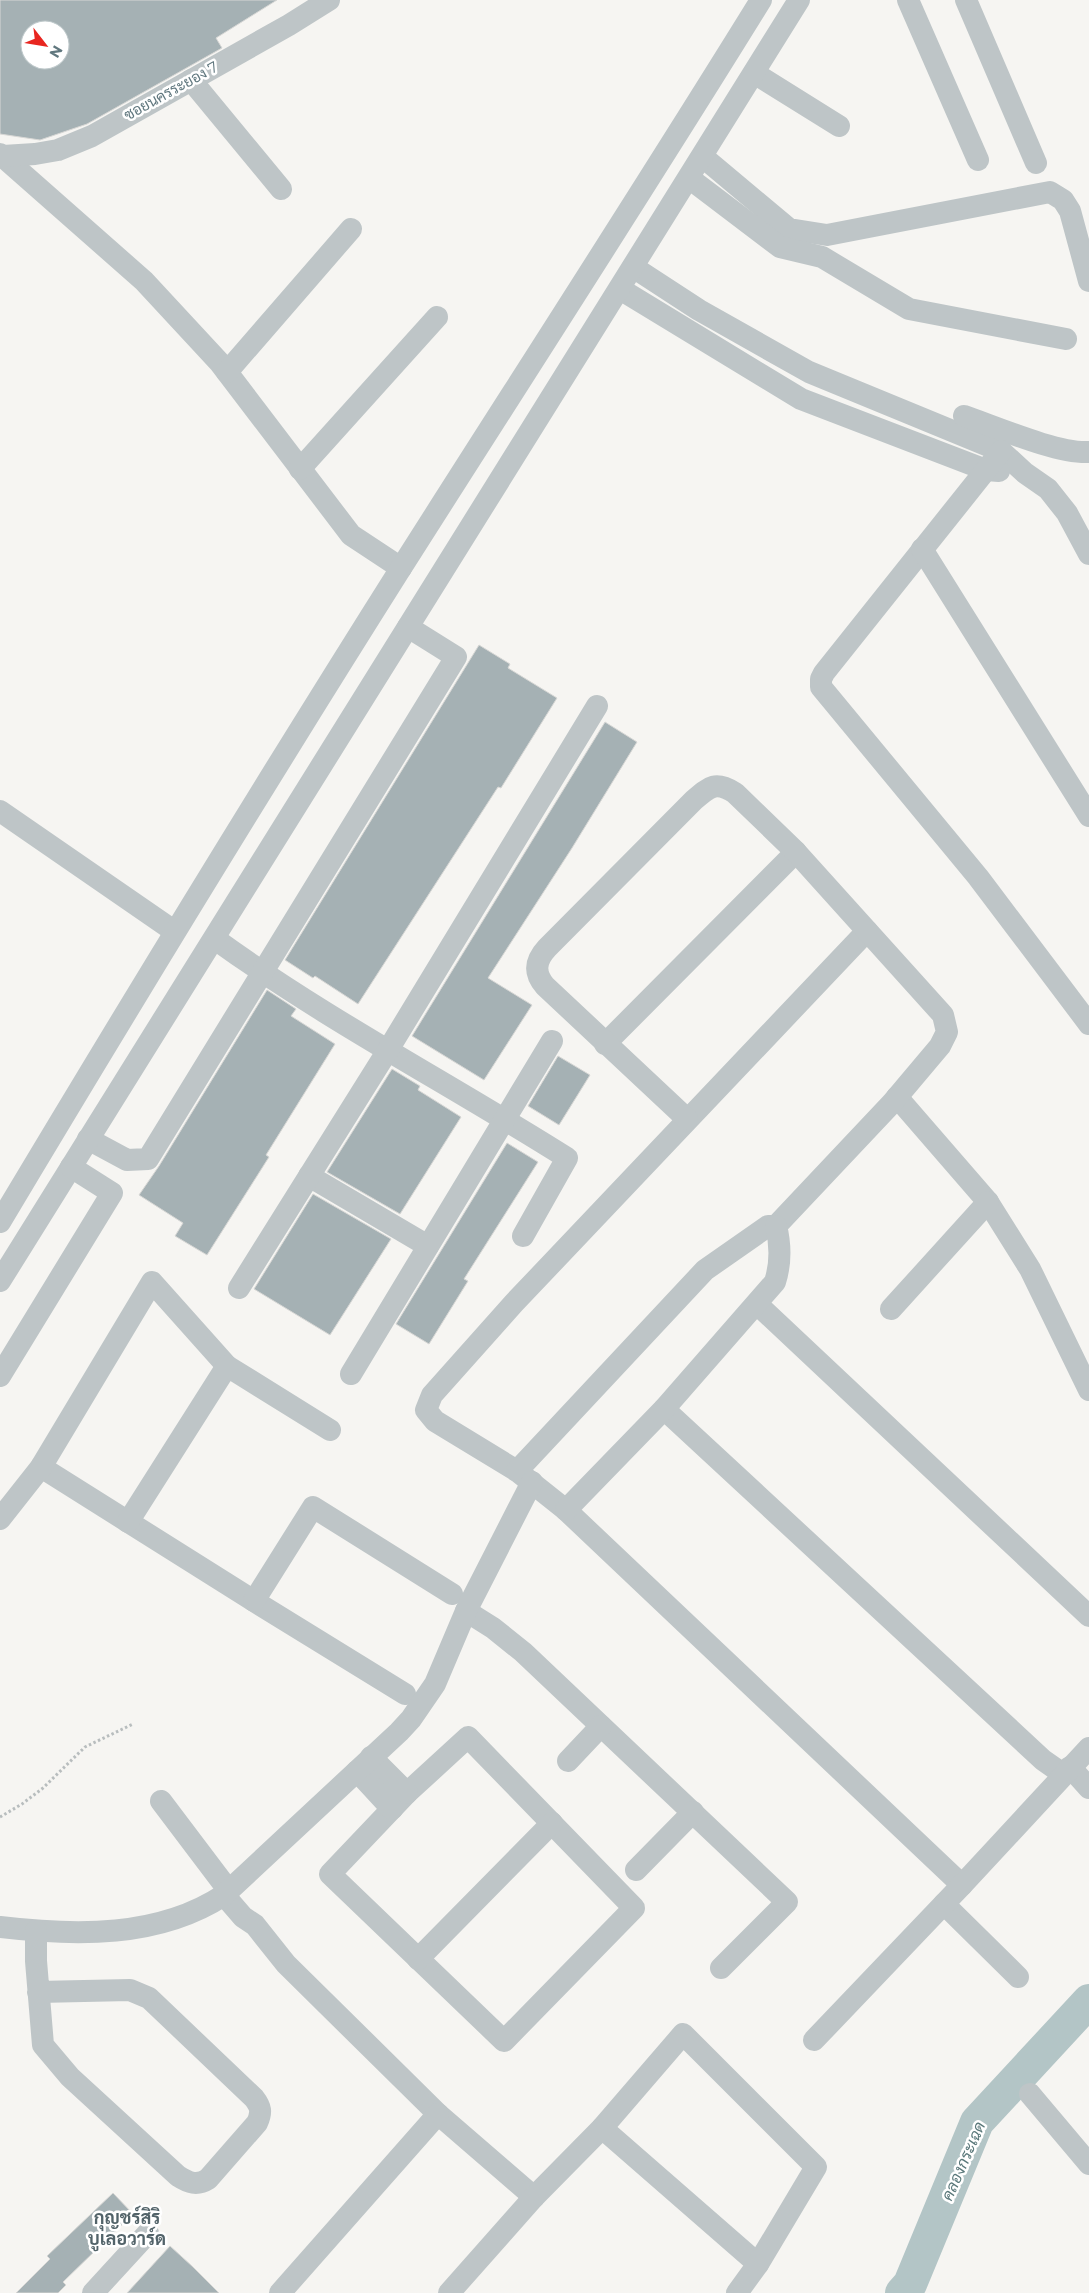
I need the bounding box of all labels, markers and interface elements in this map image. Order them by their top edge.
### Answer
north arrow [20,20,70,70]
text: N [46,42,67,61]
street label: ซอยนครระยอง 7 [120,57,221,124]
water label: คลองกระเฉด [938,2119,989,2204]
district label: กุญชร์สิริ บูเลอวาร์ด [88,2205,166,2252]

